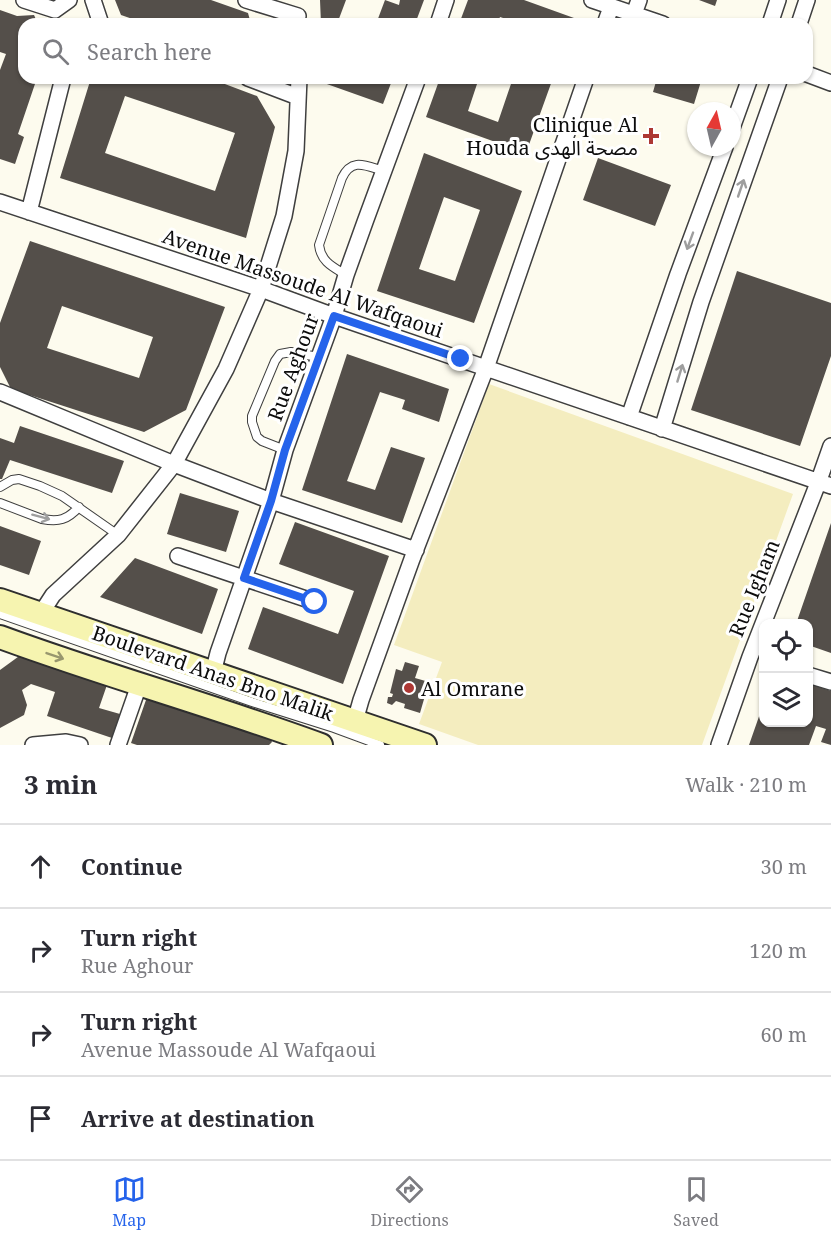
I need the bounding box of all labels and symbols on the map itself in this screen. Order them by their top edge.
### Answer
north arrow [687,102,741,156]
place label: Clinique Al Houda مصحة الهدى [466,111,638,161]
marker: Clinique Al Houda مصحة الهدى [642,127,660,145]
one-way arrow [737,179,748,198]
street label: Avenue Massoude Al Wafqaoui [159,222,447,344]
one-way arrow [684,232,695,250]
street label: Rue Aghour [261,309,325,424]
route end [447,345,473,371]
one-way arrow [675,364,686,383]
one-way arrow [31,512,50,524]
street label: Rue Igham [722,535,786,641]
route start [301,588,327,614]
street label: Boulevard Anas Bno Malik [89,619,338,727]
one-way arrow [45,651,64,662]
place label: Al Omrane [421,675,524,702]
marker: Al Omrane [402,681,416,695]

